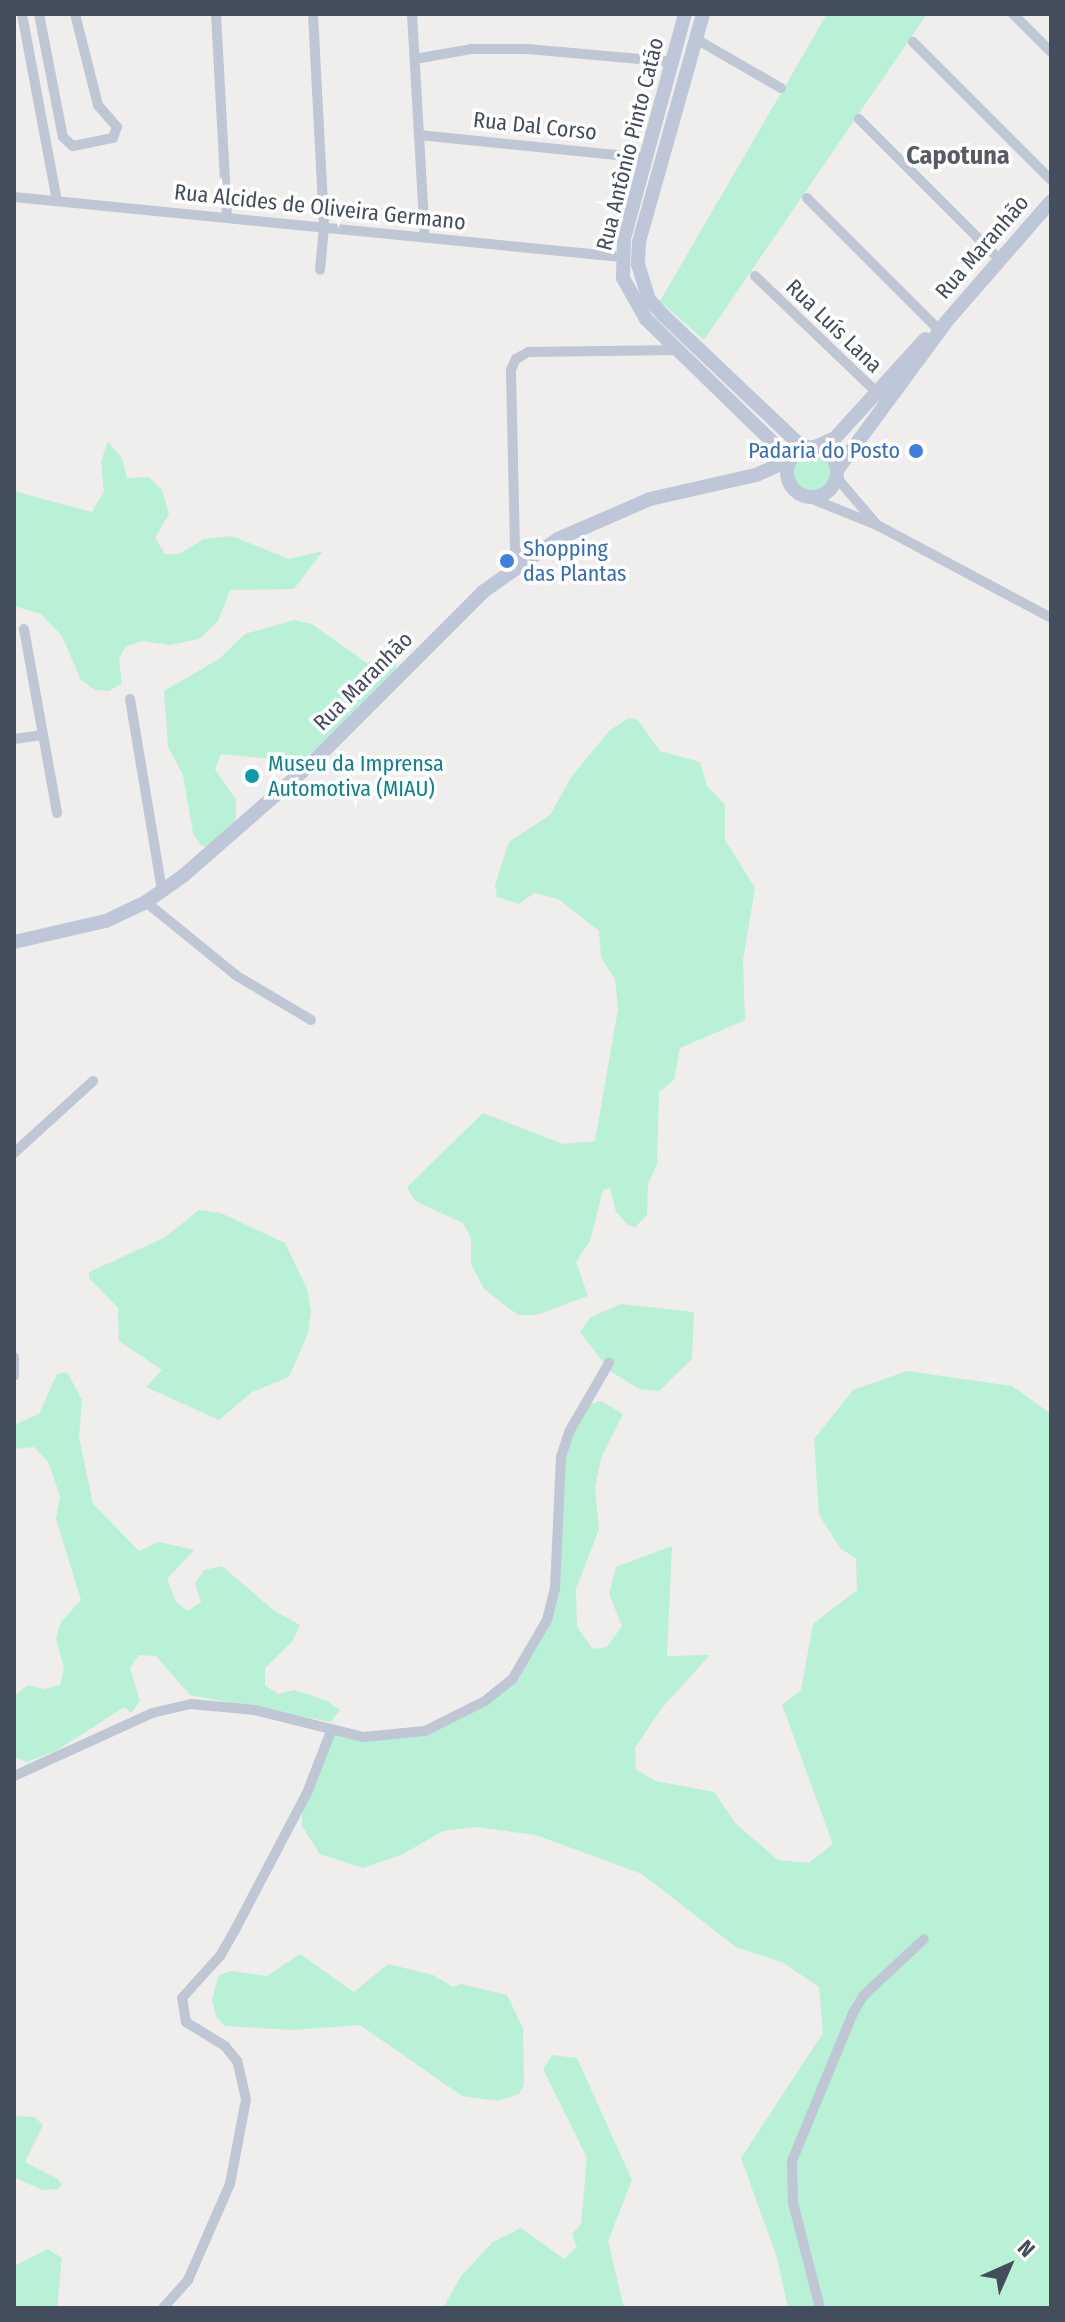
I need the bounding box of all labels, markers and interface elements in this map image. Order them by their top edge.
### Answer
street label: Rua Antônio Pinto Catão [591,35,669,253]
street label: Rua Dal Corso [472,106,598,146]
district label: Capotuna [906,140,1010,172]
street label: Rua Alcides de Oliveira Germano [173,179,467,235]
street label: Rua Maranhão [930,190,1034,304]
street label: Rua Luís Lana [781,274,887,378]
place label: Padaria do Posto [748,438,900,464]
marker: Padaria do Posto [907,442,925,460]
place label: Shopping das Plantas [523,535,626,586]
marker: Shopping das Plantas [498,552,516,570]
street label: Rua Maranhão [308,626,418,736]
place label: Museu da Imprensa Automotiva (MIAU) [268,750,444,802]
marker: Museu da Imprensa Automotiva (MIAU) [243,767,261,785]
north arrow [969,2226,1049,2306]
text: N [1012,2234,1041,2263]

